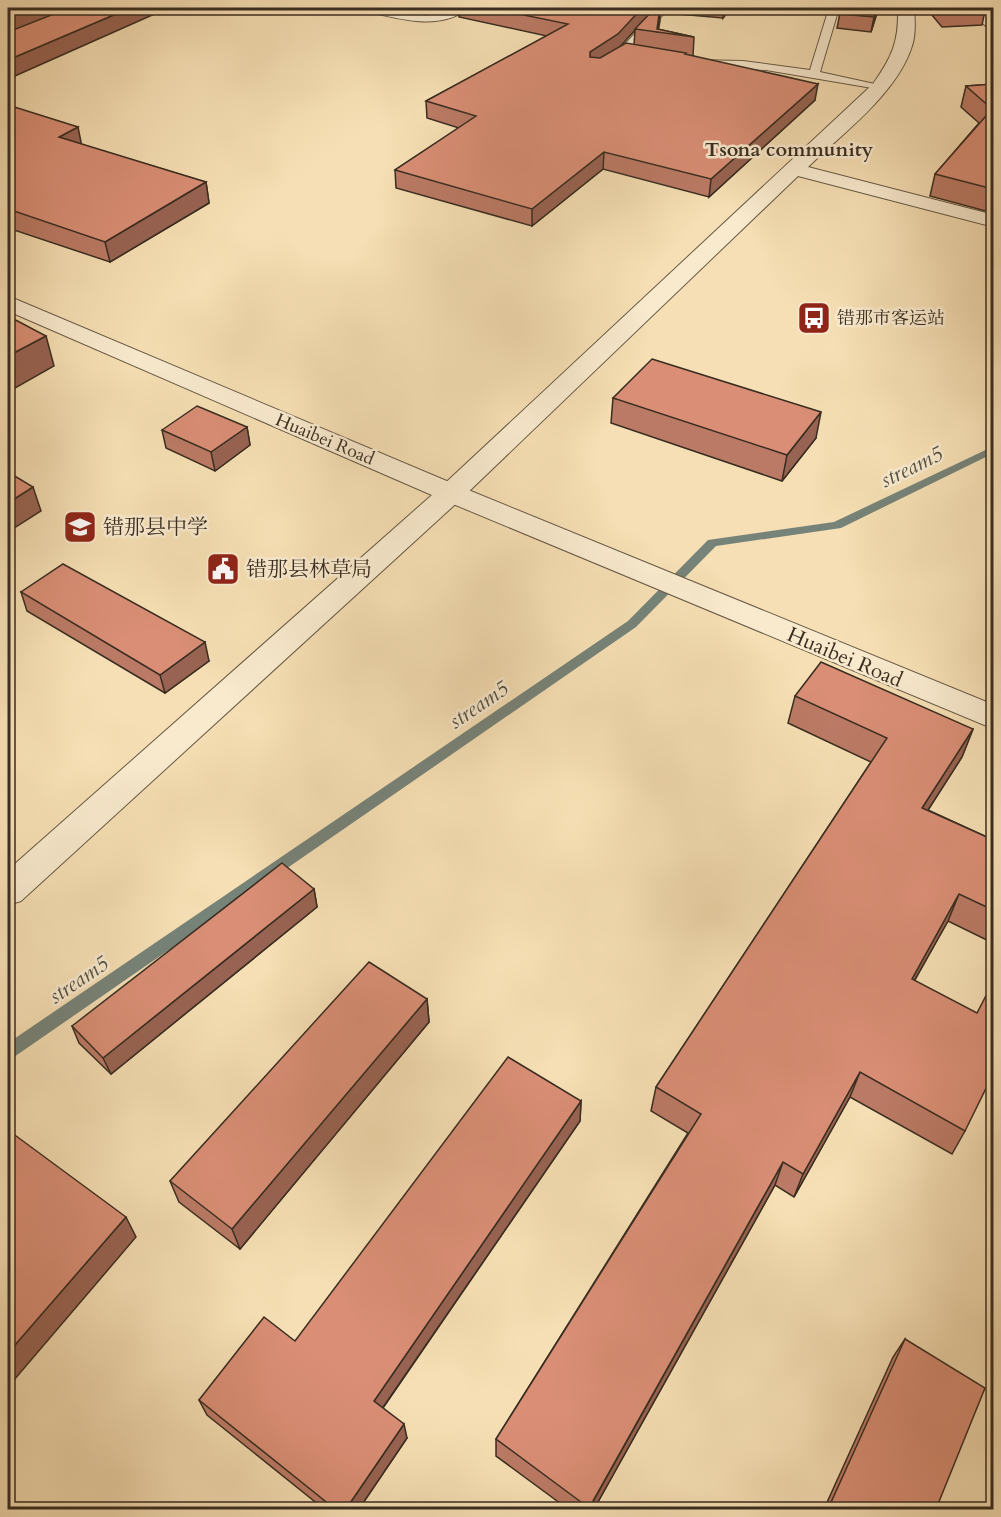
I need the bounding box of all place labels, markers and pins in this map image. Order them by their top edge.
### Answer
bus stop icon: 错那市客运站 [796,300,832,336]
place label: 错那市客运站 [837,306,945,331]
school or university icon: 错那县中学 [62,509,98,545]
place label: 错那县中学 [103,513,208,542]
public building icon: 错那县林草局 [205,551,241,587]
place label: 错那县林草局 [246,555,372,584]

